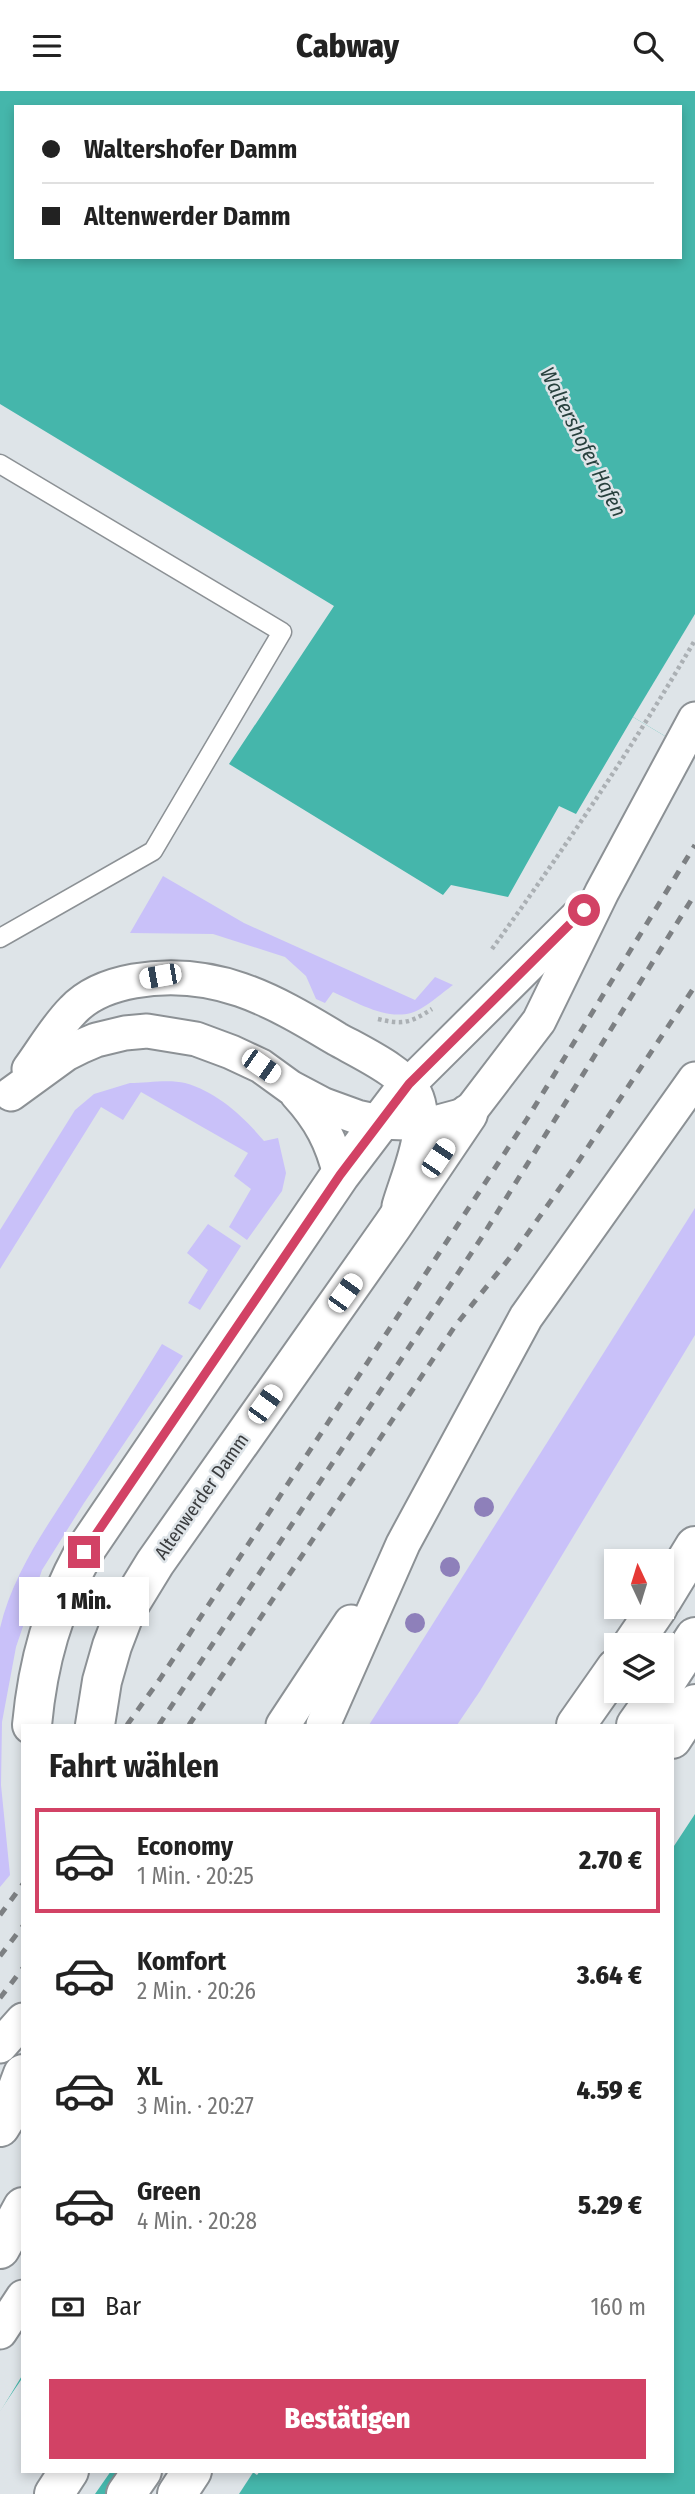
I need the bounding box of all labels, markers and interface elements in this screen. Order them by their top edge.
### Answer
icon: menu [28,27,66,65]
text: Cabway [296,27,399,65]
icon: search [629,27,667,65]
text: Waltershofer Damm [84,134,297,165]
text: Altenwerder Damm [84,201,291,232]
water label: Waltershofer Hafen [534,363,632,521]
route start [568,894,600,926]
car [138,962,183,990]
car [238,1045,285,1087]
car [418,1135,459,1181]
car [325,1270,366,1316]
car [245,1381,286,1427]
street label: Altenwerder Damm [149,1429,253,1564]
route end [68,1536,100,1568]
north arrow [604,1549,674,1619]
map controls [604,1549,674,1703]
callout: 1 Min. [19,1577,149,1625]
text: 1 Min. [57,1587,111,1615]
button: layers [604,1633,674,1703]
text: Fahrt wählen [49,1747,219,1785]
icon: car [53,1829,116,1892]
text: Economy [137,1831,233,1862]
text: 2.70 € [579,1845,642,1876]
text: 1 Min. · 20:25 [137,1862,254,1890]
icon: car [53,1944,116,2007]
text: Komfort [137,1946,226,1977]
text: 3.64 € [577,1960,642,1991]
text: 2 Min. · 20:26 [137,1977,256,2005]
icon: car [53,2059,116,2122]
text: XL [137,2061,163,2092]
text: 4.59 € [577,2075,642,2106]
text: 3 Min. · 20:27 [137,2092,254,2120]
icon: car [53,2174,116,2237]
text: Green [137,2176,201,2207]
text: 5.29 € [578,2190,642,2221]
text: 4 Min. · 20:28 [137,2207,257,2235]
icon: cash [49,2288,87,2326]
text: Bar [105,2291,141,2322]
text: 160 m [591,2293,646,2321]
button: Bestätigen [49,2379,646,2459]

